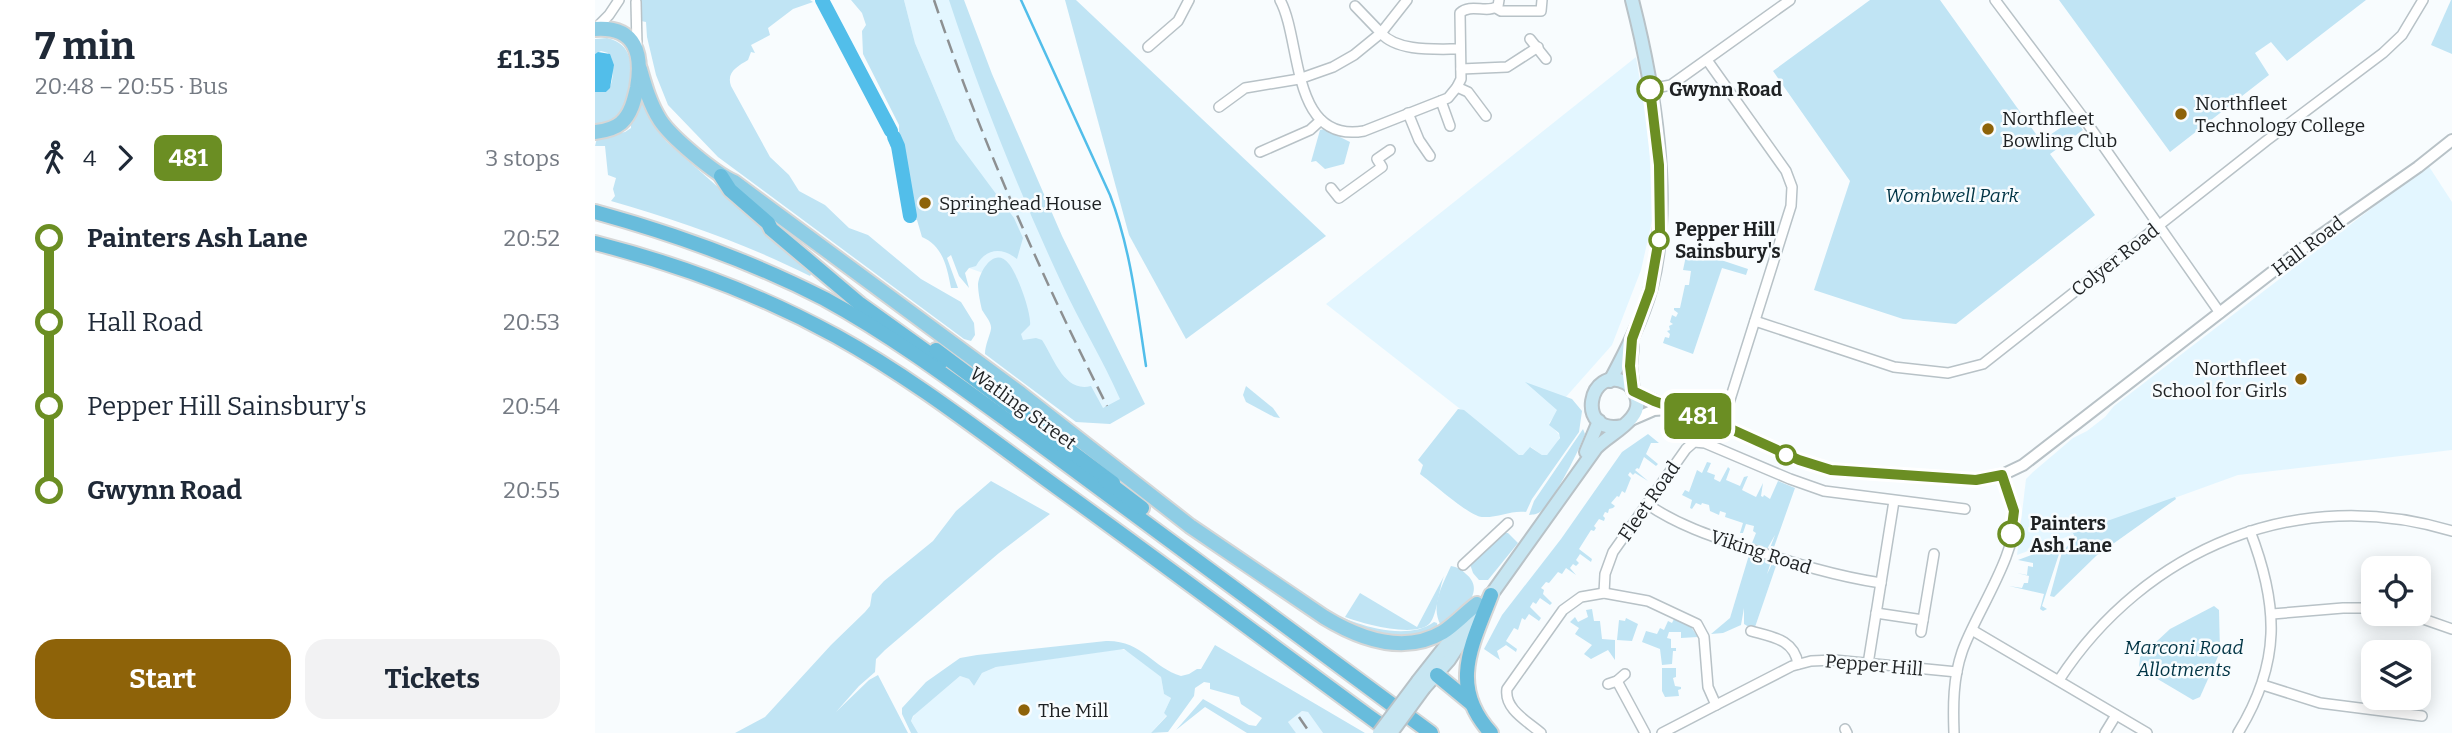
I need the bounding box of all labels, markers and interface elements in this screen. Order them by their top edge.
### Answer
text: 7 min [35,23,135,69]
text: £1.35 [496,44,560,75]
text: 20:48 – 20:55 · Bus [35,72,228,100]
marker: Gwynn Road [1637,76,1663,102]
place label: Gwynn Road [1669,78,1783,101]
place label: Northfleet Technology College [2195,92,2365,137]
marker: Northfleet Technology College [2173,106,2189,122]
place label: Northfleet Bowling Club [2002,107,2117,152]
marker: Northfleet Bowling Club [1980,121,1996,137]
icon: walk [35,139,73,177]
icon: forward [106,139,144,177]
text: 4 [83,144,96,172]
text: 481 [168,144,208,172]
text: 3 stops [485,144,560,172]
park label: Wombwell Park [1885,184,2019,207]
place label: Springhead House [939,192,1102,215]
marker: Springhead House [917,195,933,211]
street label: Hall Road [2267,211,2349,281]
place label: Pepper Hill Sainsbury's [1675,218,1781,263]
street label: Colyer Road [2067,219,2163,301]
text: Painters Ash Lane [87,223,308,254]
text: 20:52 [503,224,560,252]
marker: Pepper Hill Sainsbury's [1649,230,1669,250]
text: Hall Road [87,307,203,338]
text: 20:53 [503,308,560,336]
place label: Northfleet School for Girls [2152,357,2287,402]
street label: Watling Street [965,362,1081,454]
marker: Northfleet School for Girls [2293,371,2309,387]
text: Pepper Hill Sainsbury's [87,391,367,422]
text: 20:54 [502,392,560,420]
line badge: 481 [1658,393,1738,439]
text: 481 [1678,402,1718,430]
unlabelled marker [1776,445,1796,465]
street label: Fleet Road [1613,457,1685,545]
text: Gwynn Road [87,475,242,506]
text: 20:55 [503,476,560,504]
place label: Painters Ash Lane [2030,512,2112,557]
marker: Painters Ash Lane [1998,521,2024,547]
street label: Viking Road [1707,525,1815,579]
map controls [2361,556,2431,710]
button: locate [2361,556,2431,626]
park label: Marconi Road Allotments [2124,636,2244,681]
button: Start [35,639,291,719]
button: Tickets [305,639,560,719]
button: layers [2361,640,2431,710]
street label: Pepper Hill [1824,649,1924,681]
place label: The Mill [1038,699,1108,722]
marker: The Mill [1016,702,1032,718]

